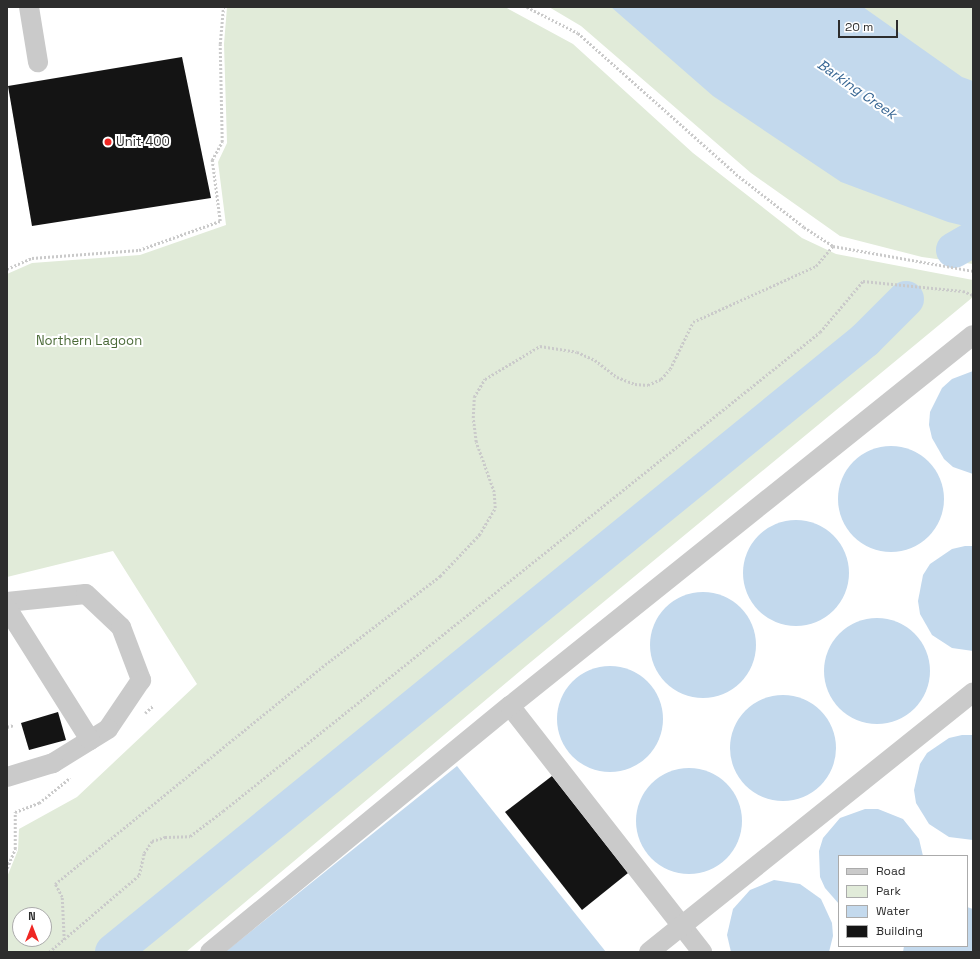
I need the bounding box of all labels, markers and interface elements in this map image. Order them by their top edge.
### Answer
scale bar [840,12,900,38]
text: 20 m [845,19,873,35]
water label: Barking Creek [814,55,900,123]
place label: Unit 400 [116,134,170,150]
marker: Unit 400 [103,137,113,147]
park label: Northern Lagoon [36,333,142,349]
legend [838,855,968,947]
text: Road [876,863,905,879]
text: Park [876,883,901,899]
text: Water [876,903,910,919]
north arrow [12,907,52,947]
text: N [28,909,36,923]
text: Building [876,923,923,939]

